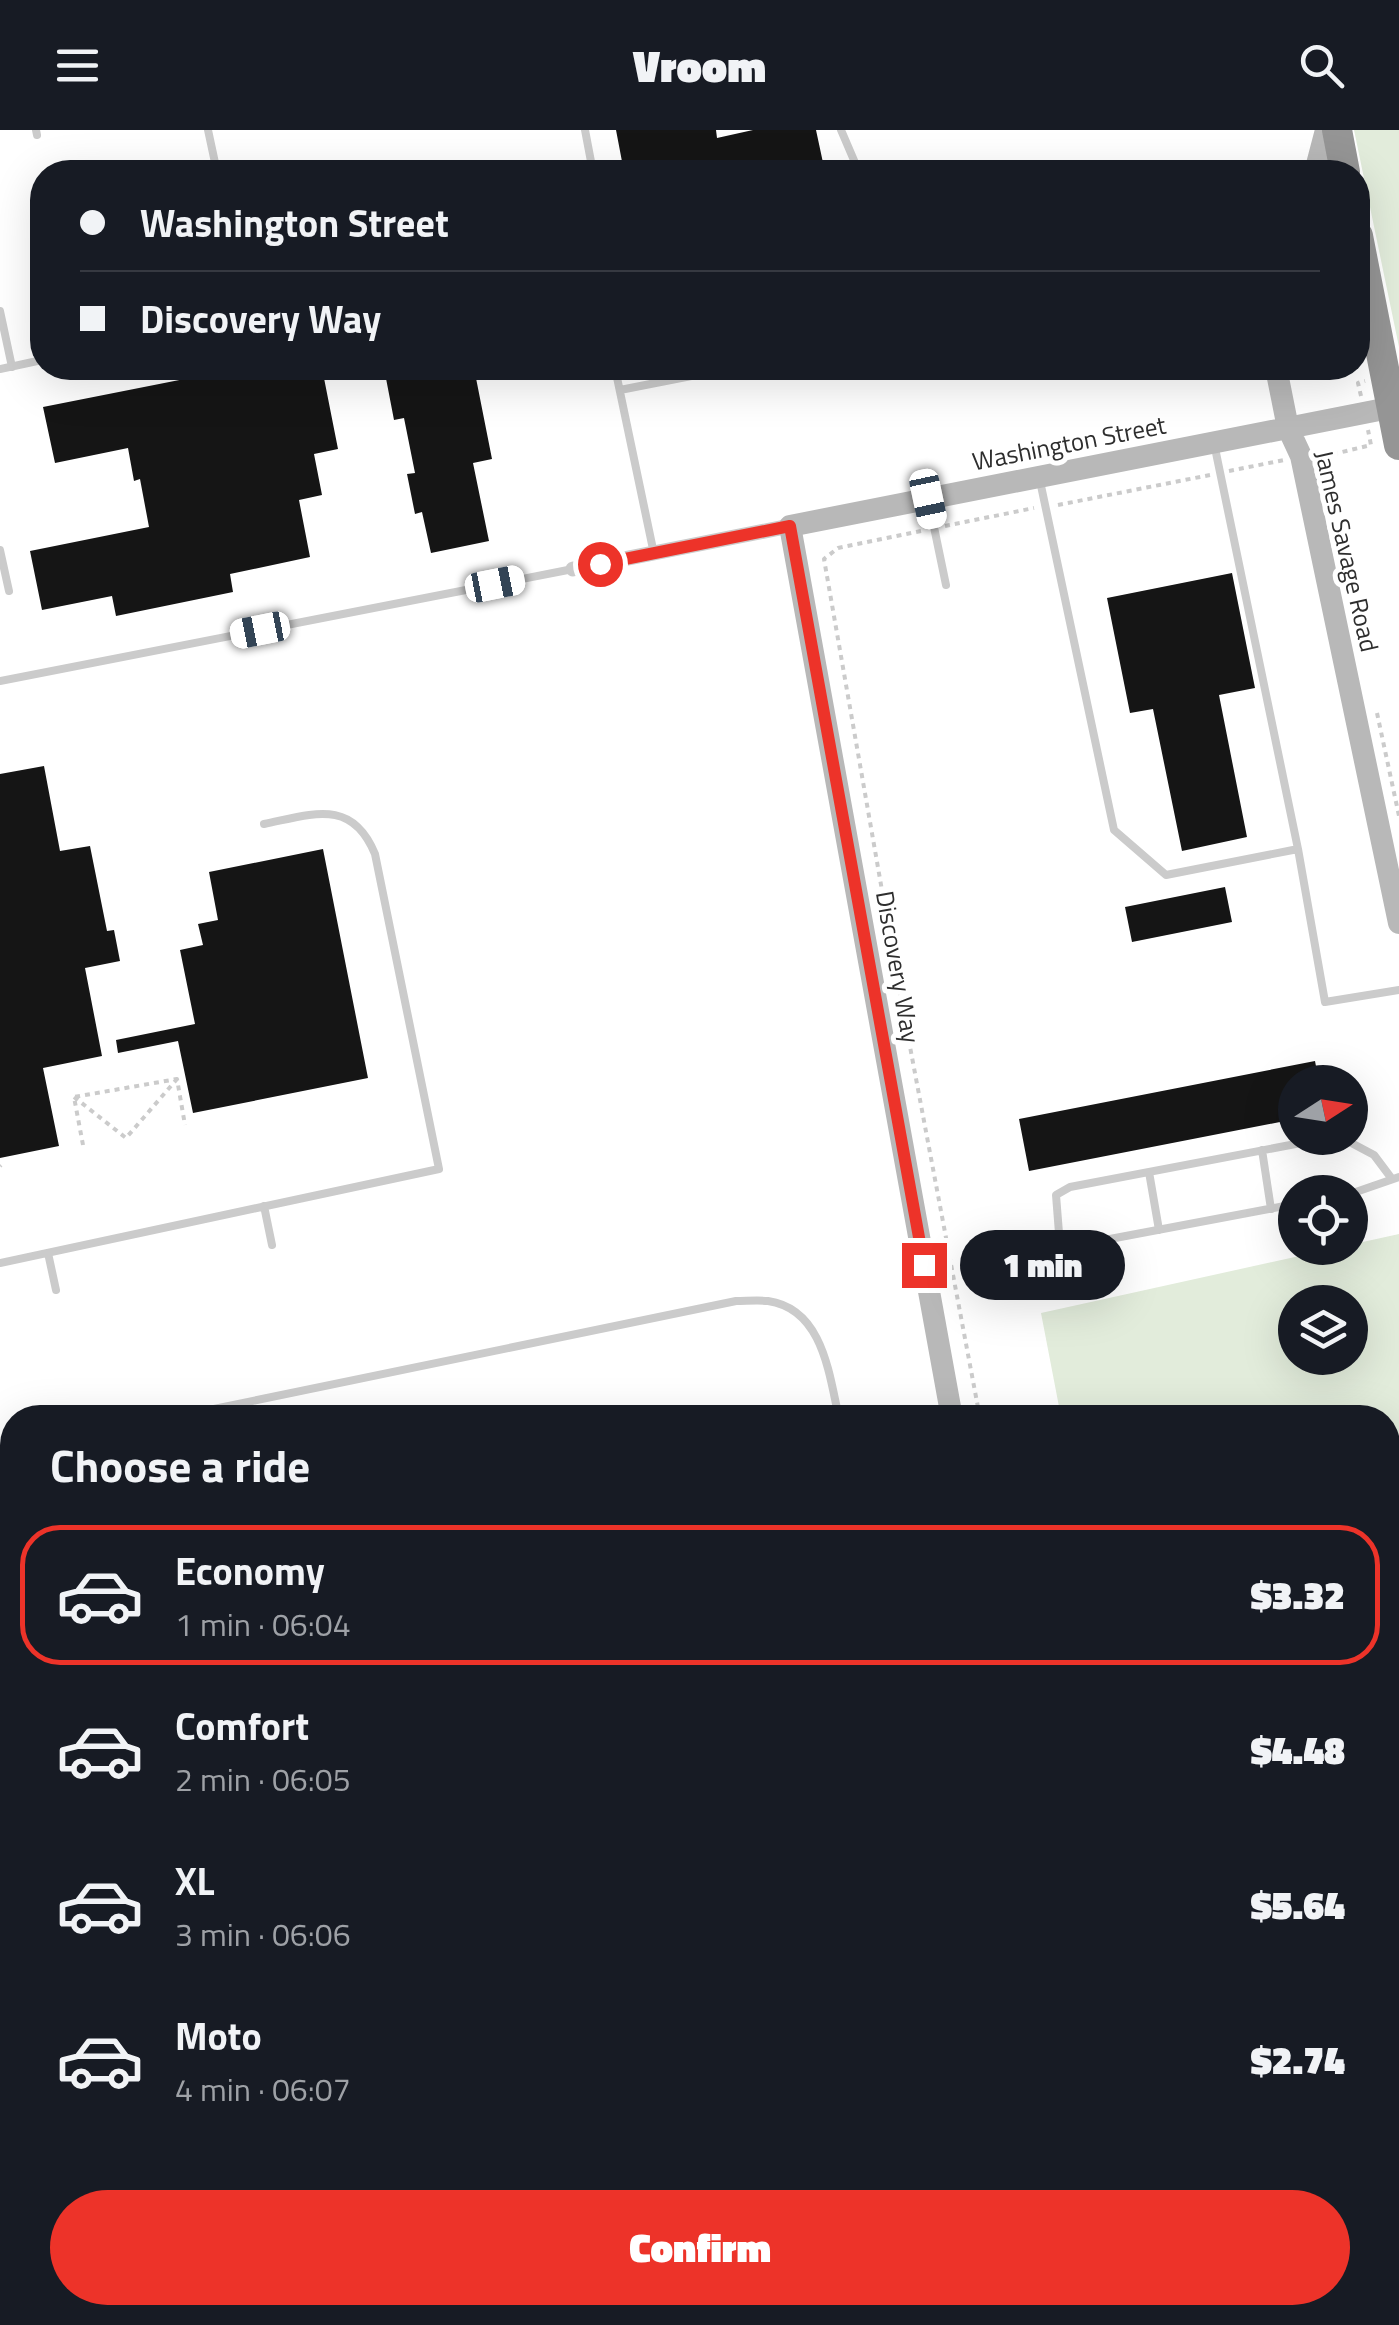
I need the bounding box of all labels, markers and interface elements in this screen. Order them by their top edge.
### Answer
text: Vroom [633,31,766,99]
icon: menu [50,38,105,93]
icon: search [1294,38,1349,93]
text: Washington Street [140,194,449,252]
text: Discovery Way [140,290,381,348]
street label: Washington Street [969,406,1169,480]
street label: James Savage Road [1305,446,1389,656]
car [907,467,949,531]
route start [578,542,623,587]
car [463,564,527,604]
car [228,610,292,650]
street label: Discovery Way [866,888,930,1046]
north arrow [1278,1065,1368,1155]
map controls [1278,1065,1368,1375]
button: locate [1278,1175,1368,1265]
callout: 1 min [959,1230,1124,1300]
text: 1 min [1003,1241,1082,1289]
route end [902,1243,947,1288]
button: layers [1278,1285,1368,1375]
text: Choose a ride [50,1431,310,1499]
text: Economy [175,1542,325,1600]
icon: car [55,1550,145,1640]
text: $3.32 [1251,1566,1345,1624]
text: 1 min · 06:04 [175,1600,351,1648]
text: Comfort [175,1697,309,1755]
icon: car [55,1705,145,1795]
text: $4.48 [1251,1721,1345,1779]
text: 2 min · 06:05 [175,1755,351,1803]
text: XL [175,1852,215,1910]
icon: car [55,1860,145,1950]
text: $5.64 [1251,1876,1345,1934]
text: 3 min · 06:06 [175,1910,351,1958]
text: Moto [175,2007,262,2065]
icon: car [55,2015,145,2105]
text: $2.74 [1251,2031,1345,2089]
text: 4 min · 06:07 [175,2065,351,2113]
button: Confirm [50,2190,1350,2305]

